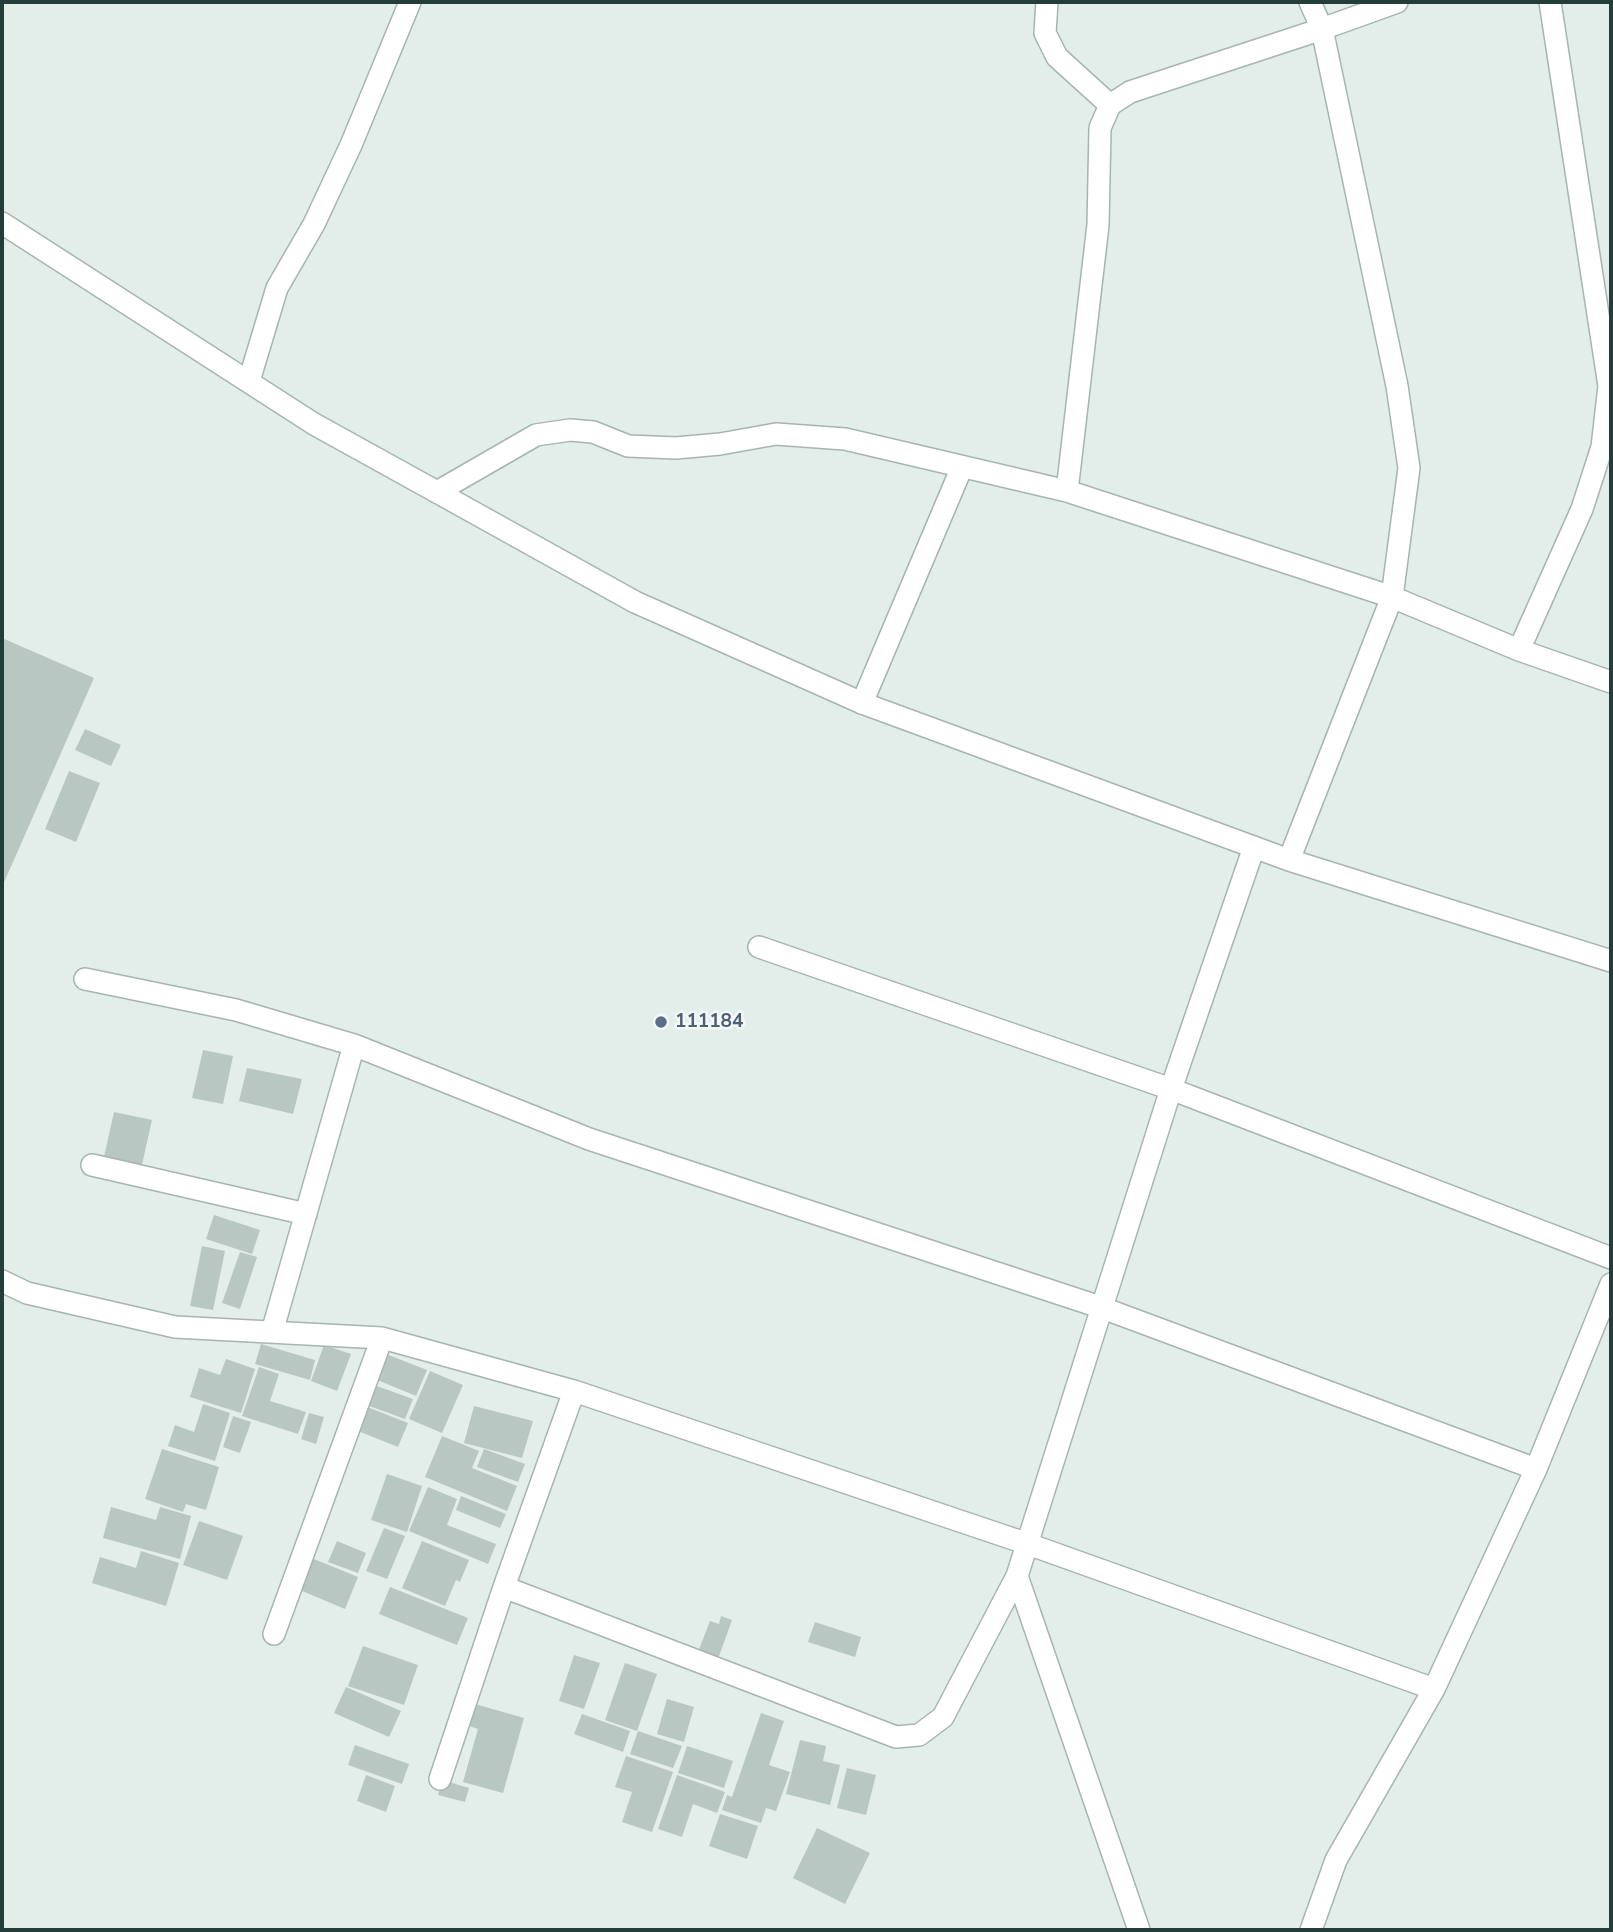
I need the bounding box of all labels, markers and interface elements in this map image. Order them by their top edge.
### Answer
place label: 111184 [675,1011,743,1033]
marker: 111184 [653,1014,669,1030]

